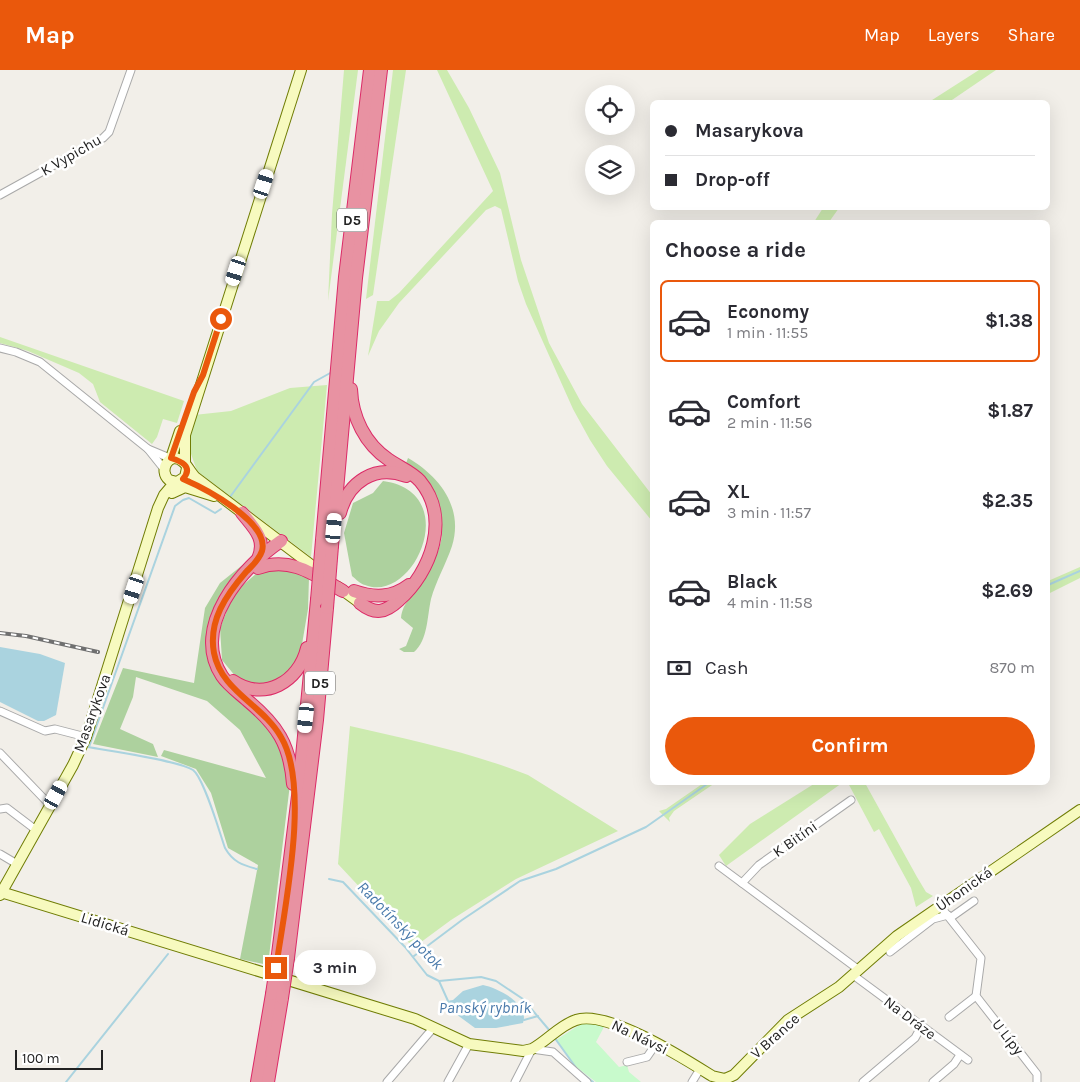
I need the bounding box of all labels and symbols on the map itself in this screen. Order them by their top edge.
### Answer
street label: K Vypichu [37,130,105,180]
car [252,167,275,201]
road number: D5 [337,208,367,232]
car [224,254,247,288]
route start [210,308,232,330]
car [325,512,342,544]
car [122,572,145,606]
street label: Masarykova [70,671,114,755]
road number: D5 [305,672,335,694]
car [296,702,315,734]
car [42,778,69,812]
street label: K Bitíni [769,817,821,861]
street label: Úhonická [932,863,996,915]
water label: Radotínský potok [354,877,448,974]
street label: Lidická [79,908,131,940]
callout: 3 min [294,950,376,986]
route end [265,957,287,979]
street label: Na Dráze [880,993,940,1043]
water label: Panský rybník [439,998,532,1017]
street label: V Brance [747,1009,803,1063]
street label: U Lípy [988,1015,1028,1059]
street label: Na Návsi [609,1016,671,1058]
scale bar [15,1047,102,1070]

